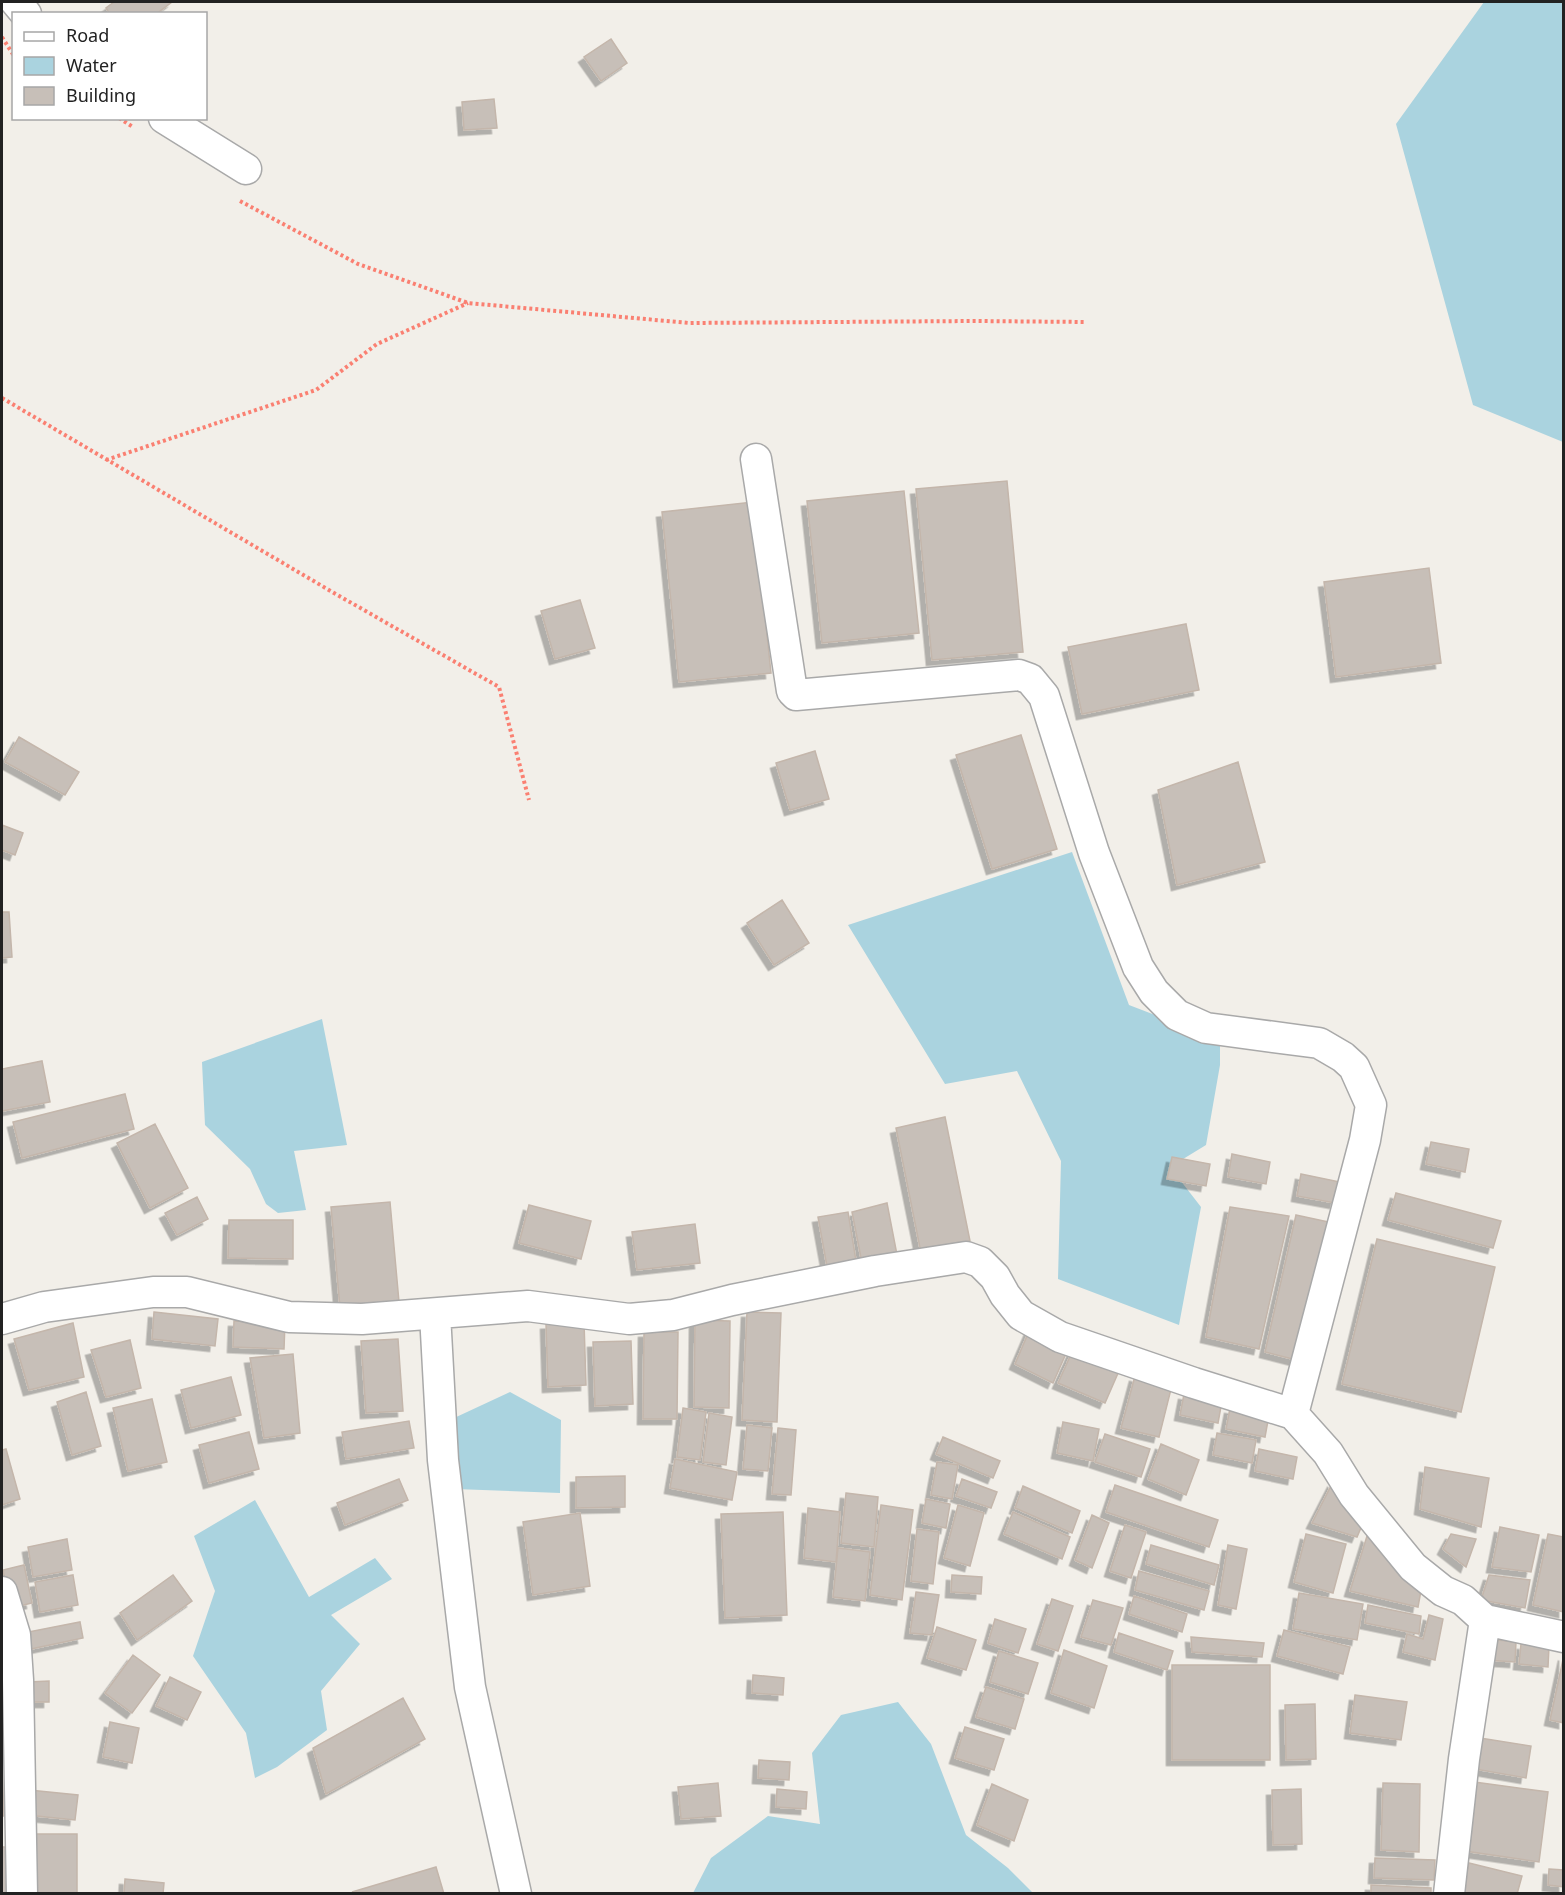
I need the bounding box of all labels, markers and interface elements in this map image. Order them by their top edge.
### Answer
legend [12,12,207,120]
text: Road [66,23,109,47]
text: Water [66,53,117,77]
text: Building [66,83,136,107]

